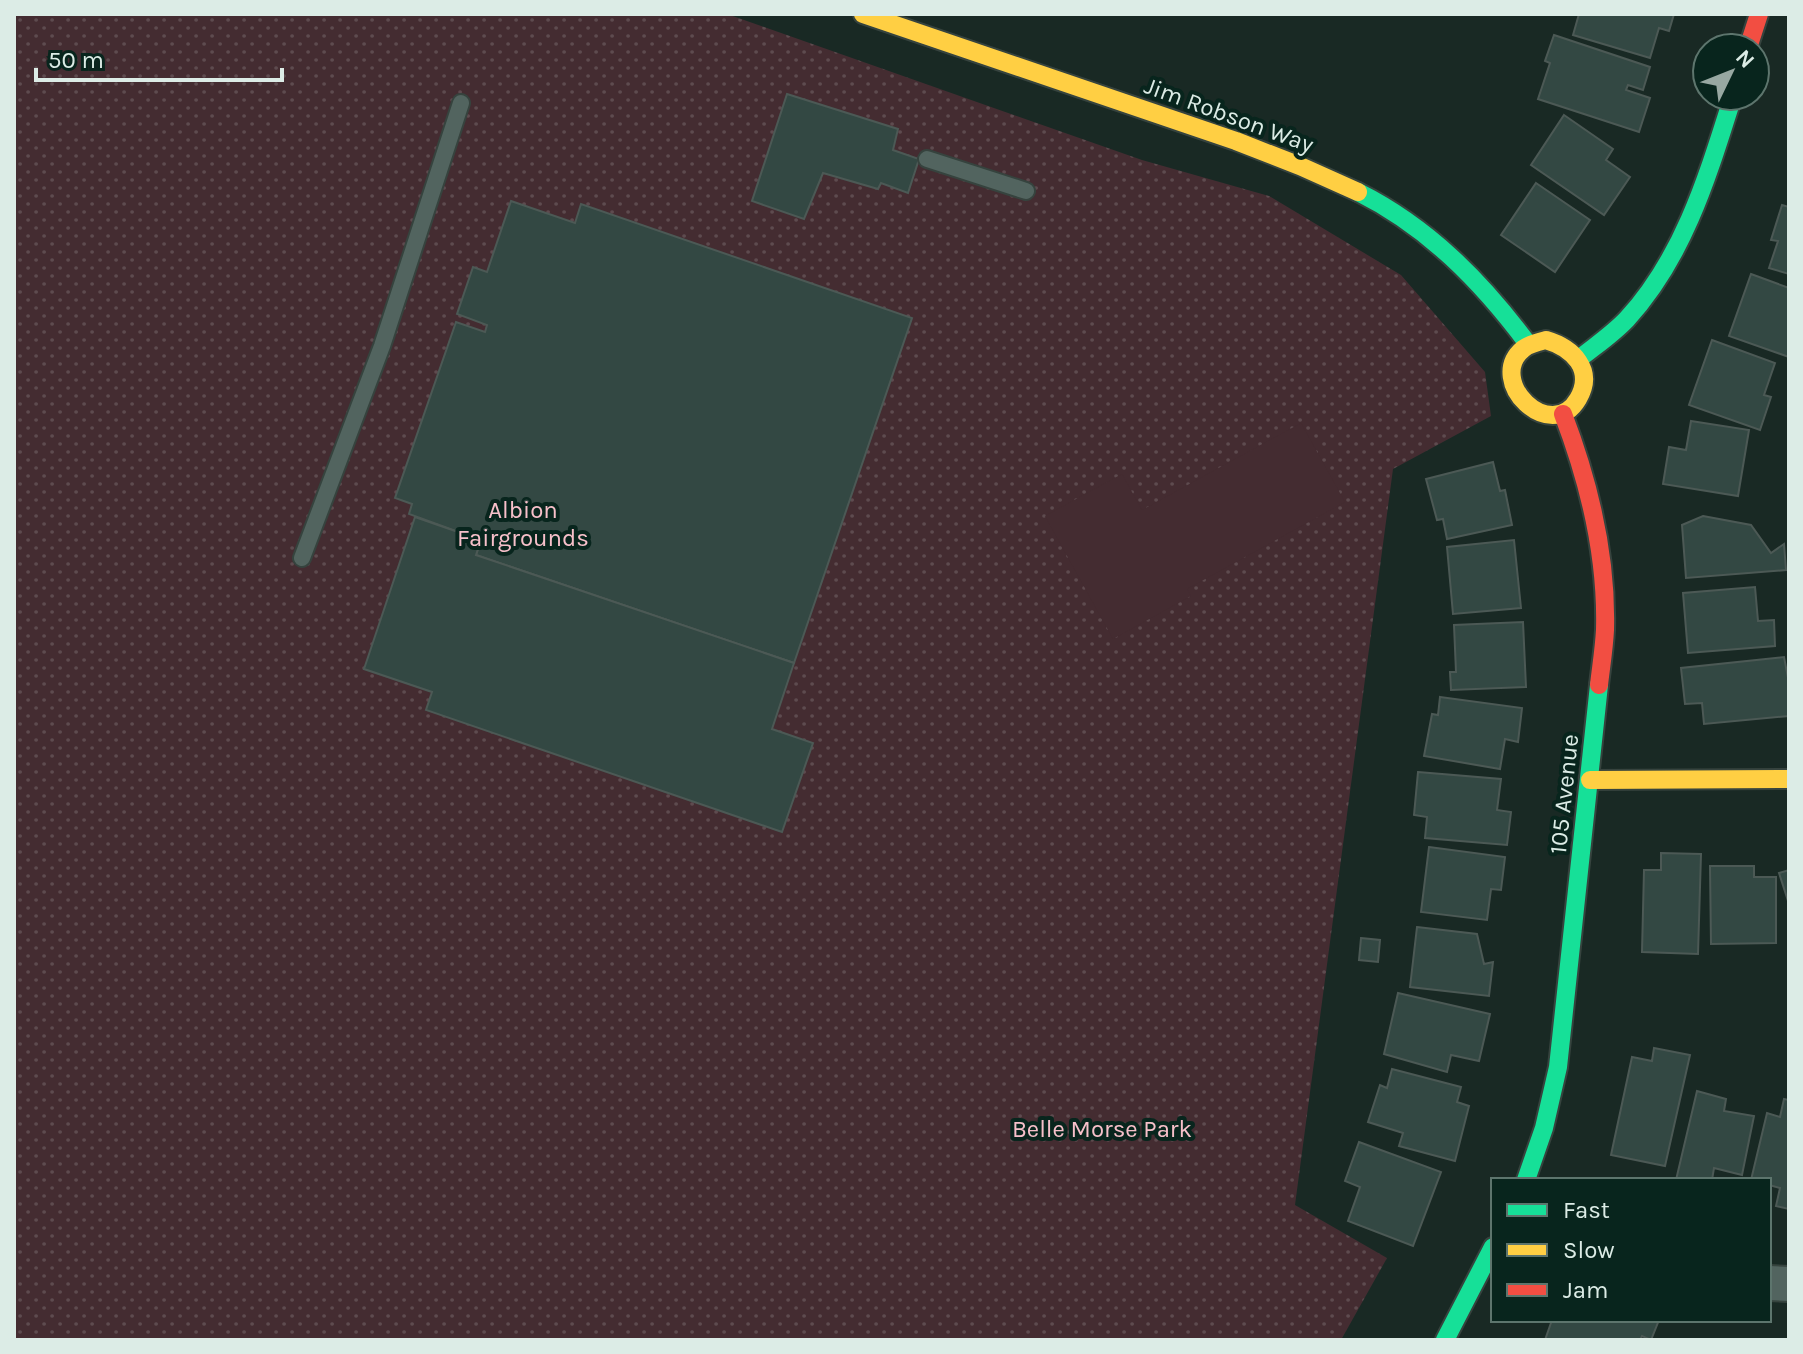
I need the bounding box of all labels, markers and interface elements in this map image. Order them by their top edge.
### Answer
scale bar [36,32,282,82]
north arrow [1691,32,1771,112]
text: N [1730,44,1760,74]
text: 50 m [48,46,104,74]
street label: Jim Robson Way [1141,71,1317,159]
park label: Albion Fairgrounds [457,496,589,552]
street label: 105 Avenue [1544,733,1584,855]
park label: Belle Morse Park [1012,1115,1192,1143]
legend [1491,1178,1771,1322]
text: Fast [1563,1196,1610,1224]
text: Slow [1563,1236,1615,1264]
text: Jam [1563,1276,1608,1304]

